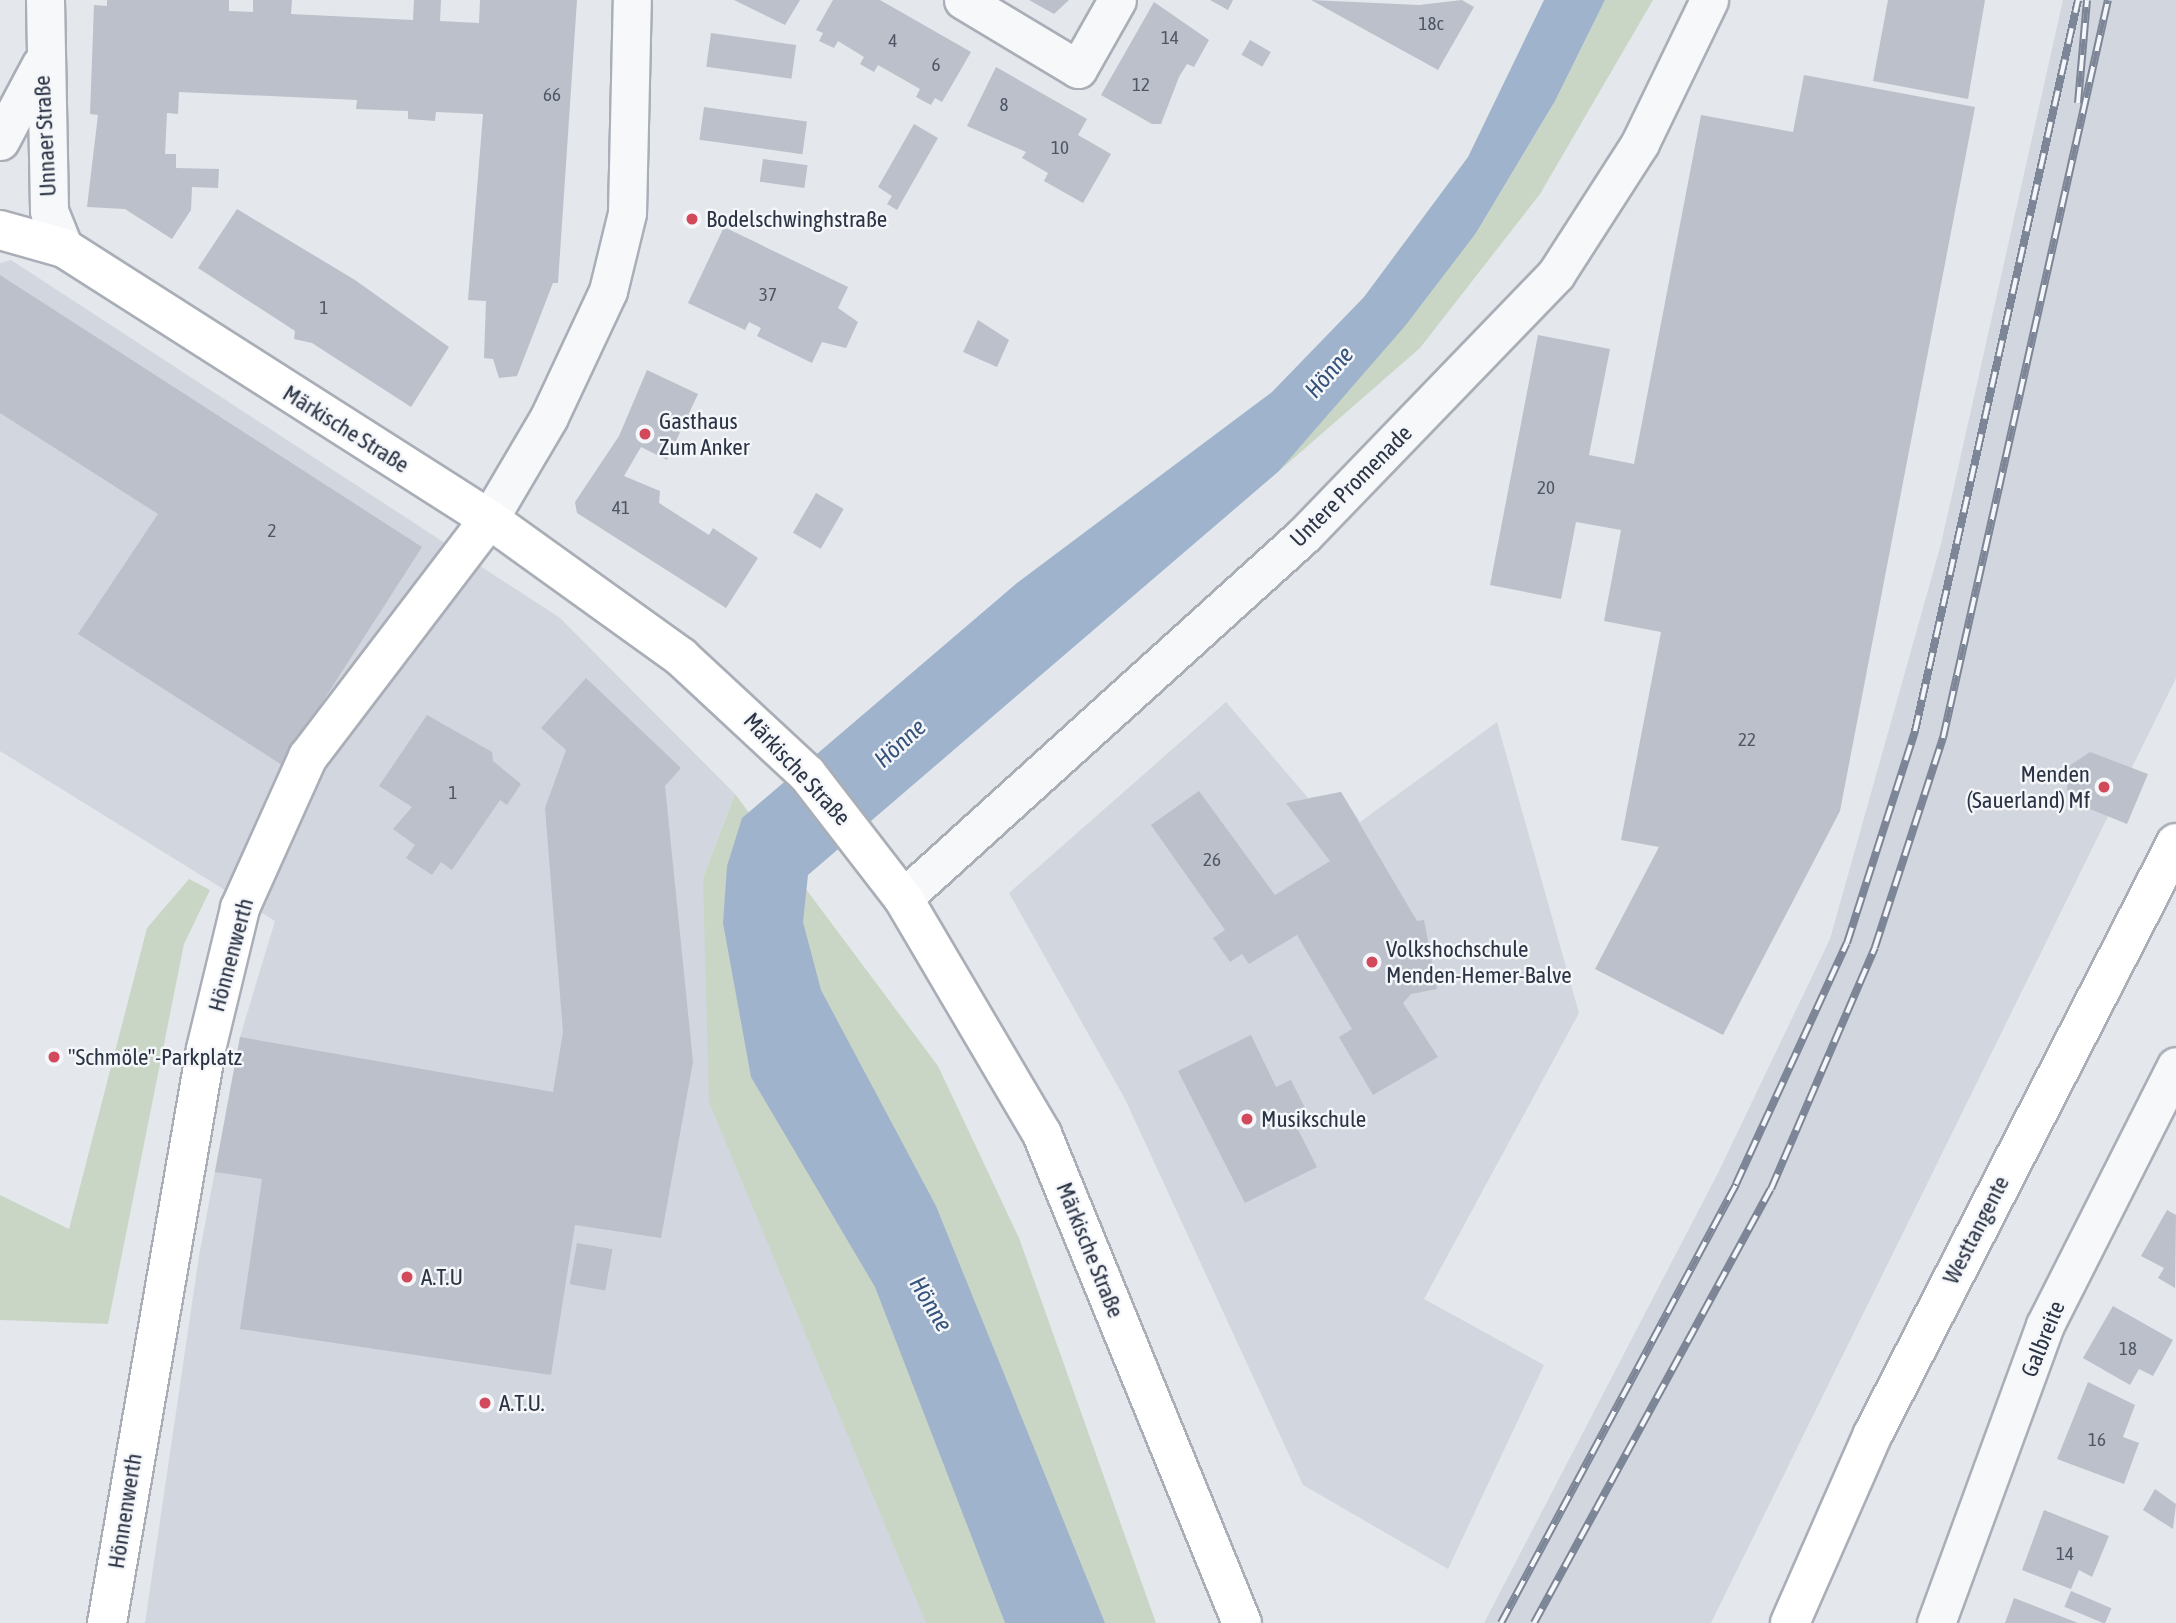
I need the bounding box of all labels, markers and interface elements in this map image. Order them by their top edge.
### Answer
house number: 18c [1419,13,1443,35]
house number: 14 [1161,27,1179,49]
house number: 4 [889,30,897,52]
house number: 6 [932,54,940,76]
house number: 12 [1132,74,1150,96]
street label: Unnaer Straße [28,75,62,197]
house number: 66 [543,84,561,106]
house number: 8 [1000,94,1008,116]
house number: 10 [1051,137,1069,159]
place label: Bodelschwinghstraße [706,205,887,233]
marker: Bodelschwinghstraße [684,211,700,227]
house number: 37 [759,284,777,306]
house number: 1 [320,297,328,319]
water label: Hönne [1299,340,1359,404]
street label: Märkische Straße [278,379,414,479]
place label: Gasthaus Zum Anker [659,407,749,461]
street label: Untere Promenade [1284,419,1418,553]
marker: Gasthaus Zum Anker [637,426,653,442]
house number: 20 [1537,477,1555,499]
house number: 41 [612,497,630,519]
house number: 2 [268,520,276,542]
street label: Märkische Straße [738,707,856,831]
water label: Hönne [868,712,932,774]
house number: 22 [1738,729,1756,751]
place label: Menden (Sauerland) Mf [1967,760,2090,814]
marker: Menden (Sauerland) Mf [2096,779,2112,795]
house number: 1 [449,782,457,804]
house number: 26 [1203,849,1221,871]
street label: Hönnenwerth [203,895,259,1015]
place label: Volkshochschule Menden-Hemer-Balve [1386,935,1572,989]
marker: Volkshochschule Menden-Hemer-Balve [1364,954,1380,970]
place label: "Schmöle"-Parkplatz [68,1043,242,1071]
marker: "Schmöle"-Parkplatz [46,1049,62,1065]
place label: Musikschule [1261,1105,1366,1133]
marker: Musikschule [1239,1111,1255,1127]
street label: Westtangente [1937,1171,2015,1289]
street label: Märkische Straße [1050,1178,1130,1322]
place label: A.T.U [421,1263,463,1291]
marker: A.T.U [399,1269,415,1285]
water label: Hönne [903,1271,959,1337]
street label: Galbreite [2015,1297,2071,1381]
house number: 18 [2119,1338,2137,1360]
place label: A.T.U. [499,1389,545,1417]
marker: A.T.U. [477,1395,493,1411]
house number: 16 [2088,1429,2106,1451]
street label: Hönnenwerth [102,1451,148,1571]
house number: 14 [2056,1543,2074,1565]

